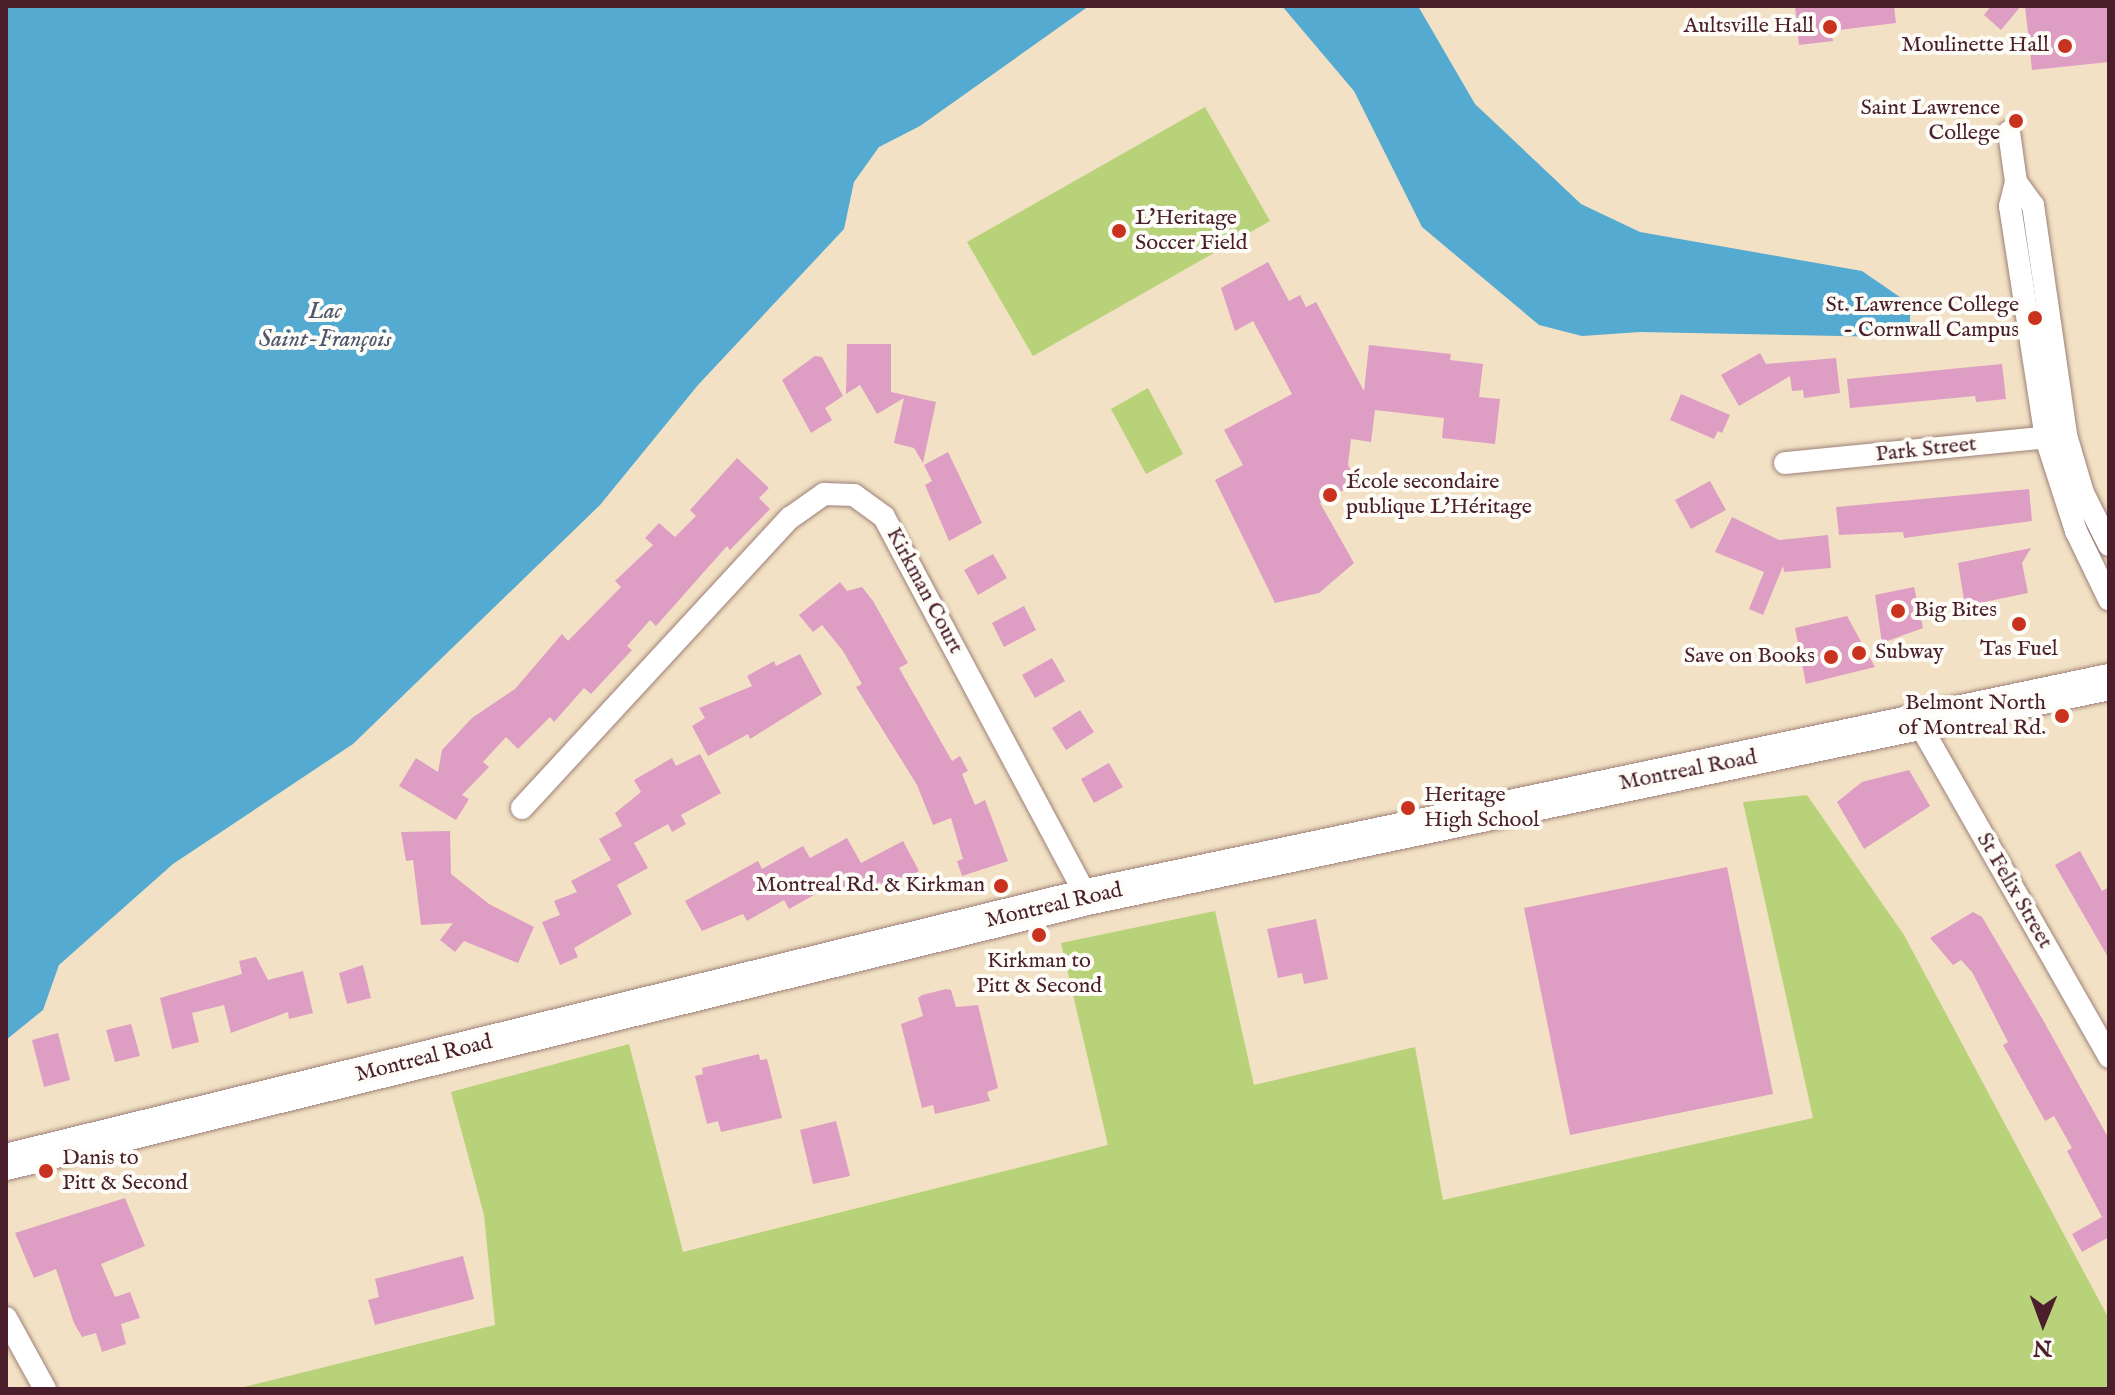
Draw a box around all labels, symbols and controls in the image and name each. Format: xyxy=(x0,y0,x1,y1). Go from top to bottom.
place label: Aultsville Hall xyxy=(1683,14,1814,40)
marker: Aultsville Hall xyxy=(1821,18,1839,36)
place label: Moulinette Hall xyxy=(1901,33,2049,59)
marker: Moulinette Hall xyxy=(2056,37,2074,55)
place label: Saint Lawrence College xyxy=(1861,95,2000,146)
marker: Saint Lawrence College xyxy=(2007,112,2025,130)
place label: L'Heritage Soccer Field xyxy=(1135,205,1248,256)
marker: L'Heritage Soccer Field xyxy=(1110,222,1128,240)
place label: St. Lawrence College - Cornwall Campus xyxy=(1826,292,2019,344)
water label: Lac Saint-François xyxy=(259,298,391,354)
marker: St. Lawrence College - Cornwall Campus xyxy=(2026,309,2044,327)
street label: Park Street xyxy=(1874,432,1978,468)
place label: École secondaire publique L'Héritage xyxy=(1346,469,1532,520)
marker: École secondaire publique L'Héritage xyxy=(1321,486,1339,504)
street label: Kirkman Court xyxy=(880,523,968,659)
place label: Big Bites xyxy=(1914,598,1997,624)
marker: Big Bites xyxy=(1889,602,1907,620)
marker: Tas Fuel xyxy=(2010,615,2028,633)
place label: Tas Fuel xyxy=(1980,637,2058,663)
place label: Subway xyxy=(1875,640,1944,666)
place label: Save on Books xyxy=(1684,644,1815,670)
marker: Subway xyxy=(1850,644,1868,662)
marker: Save on Books xyxy=(1822,648,1840,666)
place label: Belmont North of Montreal Rd. xyxy=(1898,690,2046,742)
marker: Belmont North of Montreal Rd. xyxy=(2053,707,2071,725)
street label: Montreal Road xyxy=(1617,745,1759,797)
place label: Heritage High School xyxy=(1424,782,1539,834)
marker: Heritage High School xyxy=(1399,799,1417,817)
street label: St Felix Street xyxy=(1970,828,2058,954)
place label: Montreal Rd. & Kirkman xyxy=(756,873,985,899)
street label: Montreal Road xyxy=(983,877,1125,935)
marker: Montreal Rd. & Kirkman xyxy=(992,877,1010,895)
marker: Kirkman to Pitt & Second xyxy=(1030,926,1048,944)
place label: Kirkman to Pitt & Second xyxy=(976,948,1102,1000)
street label: Montreal Road xyxy=(353,1029,495,1089)
place label: Danis to Pitt & Second xyxy=(62,1145,188,1196)
marker: Danis to Pitt & Second xyxy=(37,1162,55,1180)
north arrow xyxy=(2003,1283,2083,1363)
text: N xyxy=(2033,1333,2052,1361)

